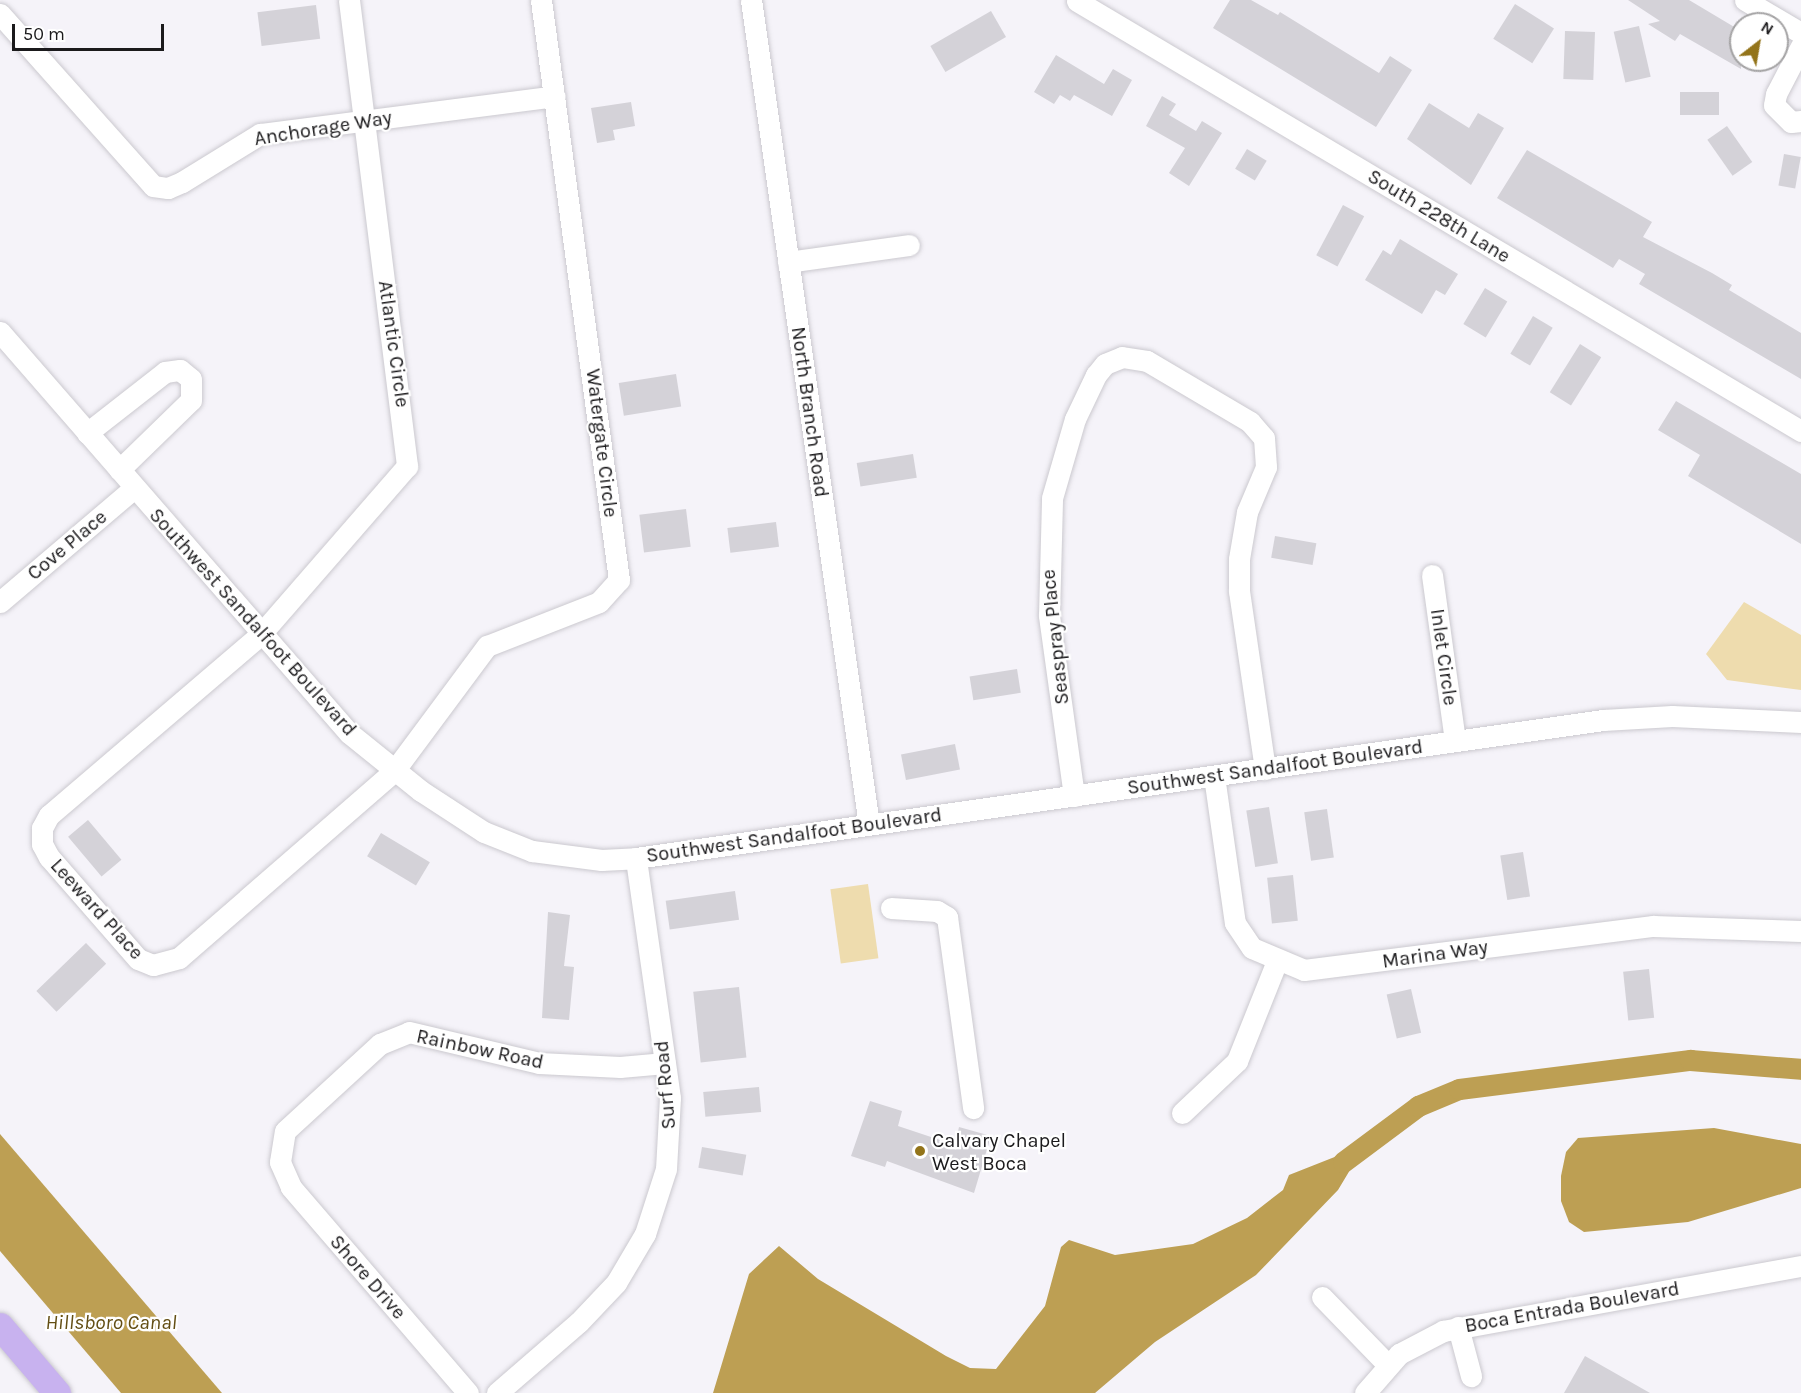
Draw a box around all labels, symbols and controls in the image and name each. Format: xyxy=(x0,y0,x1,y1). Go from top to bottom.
scale bar xyxy=(15,12,166,50)
north arrow xyxy=(1729,12,1789,72)
text: N xyxy=(1758,17,1777,39)
text: 50 m xyxy=(23,23,65,45)
street label: Anchorage Way xyxy=(252,105,394,151)
street label: South 228th Lane xyxy=(1363,164,1515,268)
street label: Atlantic Circle xyxy=(373,279,415,409)
street label: North Branch Road xyxy=(786,325,834,499)
street label: Watergate Circle xyxy=(581,367,623,519)
street label: Southwest Sandalfoot Boulevard xyxy=(144,503,362,741)
street label: Cove Place xyxy=(22,505,112,585)
street label: Seaspray Place xyxy=(1036,568,1074,706)
street label: Inlet Circle xyxy=(1425,607,1463,707)
street label: Southwest Sandalfoot Boulevard xyxy=(1126,734,1424,800)
street label: Southwest Sandalfoot Boulevard xyxy=(645,802,943,868)
street label: Leeward Place xyxy=(45,854,149,964)
street label: Marina Way xyxy=(1381,935,1489,973)
street label: Rainbow Road xyxy=(414,1024,546,1074)
street label: Surf Road xyxy=(649,1040,681,1130)
place label: Calvary Chapel West Boca xyxy=(932,1128,1066,1175)
marker: Calvary Chapel West Boca xyxy=(913,1144,927,1158)
street label: Shore Drive xyxy=(325,1230,411,1324)
street label: Boca Entrada Boulevard xyxy=(1463,1276,1681,1338)
water label: Hillsboro Canal xyxy=(45,1309,177,1335)

